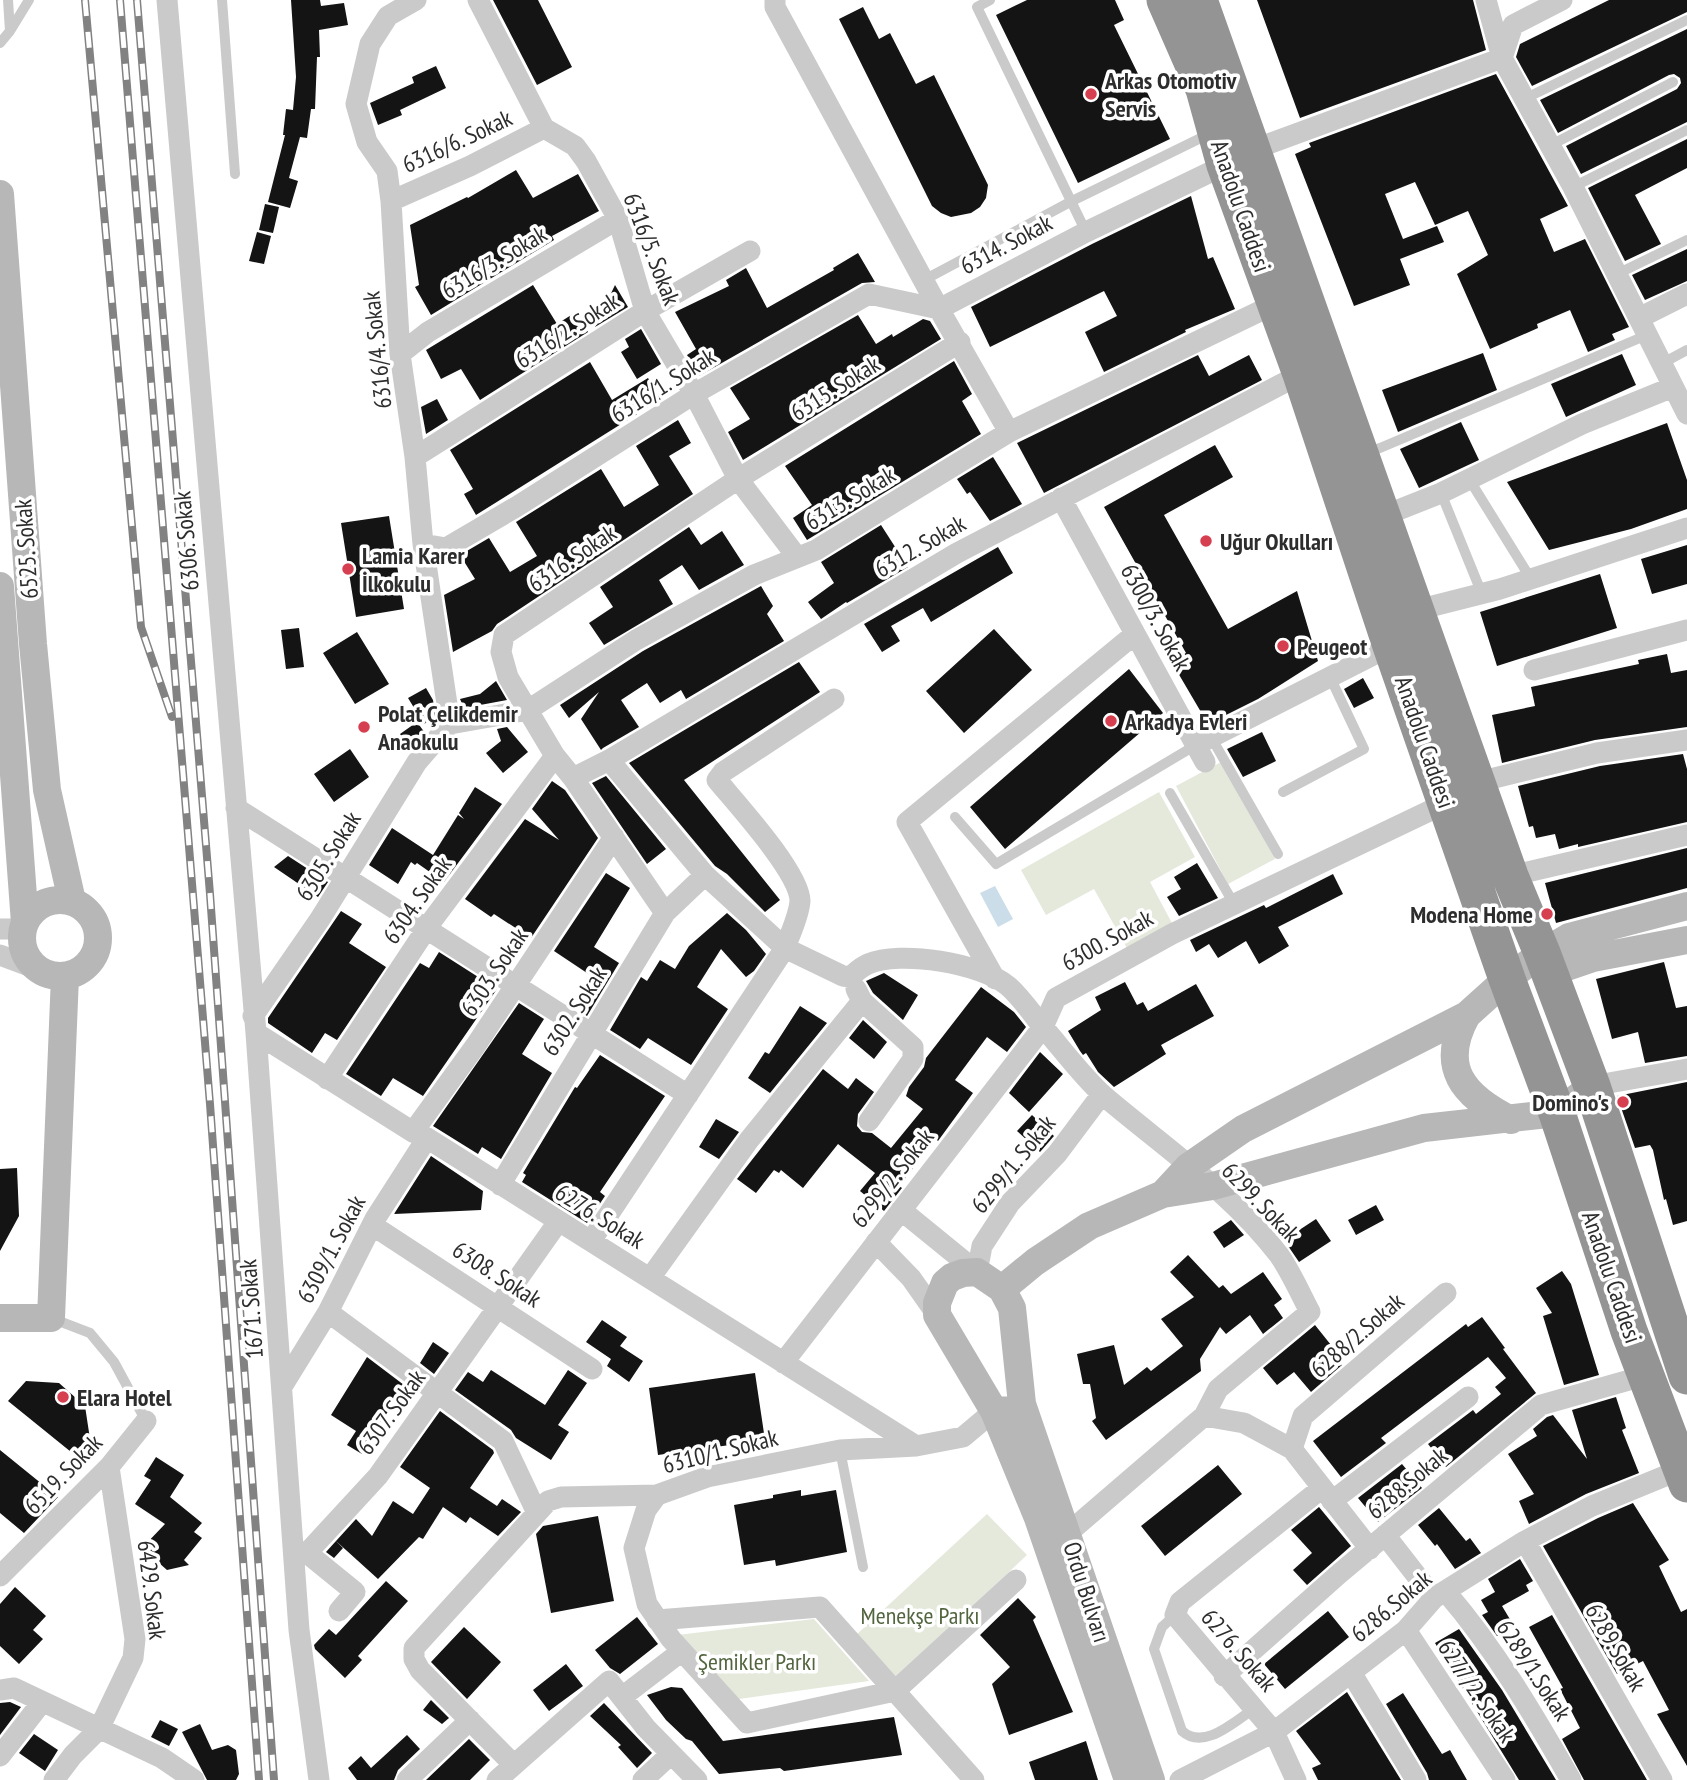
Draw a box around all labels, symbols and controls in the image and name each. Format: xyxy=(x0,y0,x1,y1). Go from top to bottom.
place label: Arkas Otomotiv Servis xyxy=(1104,65,1237,124)
marker: Arkas Otomotiv Servis xyxy=(1083,86,1099,102)
street label: 6316/6. Sokak xyxy=(397,102,518,180)
street label: Anadolu Caddesi xyxy=(1204,136,1278,276)
street label: 6316/5. Sokak xyxy=(616,188,688,310)
street label: 6314. Sokak xyxy=(955,207,1058,281)
street label: 6316/3. Sokak xyxy=(436,218,553,306)
street label: 6316/2. Sokak xyxy=(509,285,625,375)
street label: 6316/4. Sokak xyxy=(355,289,399,410)
street label: 6316/1. Sokak xyxy=(605,340,722,429)
street label: 6315. Sokak xyxy=(784,348,886,428)
street label: 6313. Sokak xyxy=(799,459,901,537)
street label: 6306. Sokak xyxy=(166,489,206,592)
street label: 6525. Sokak xyxy=(7,497,45,600)
street label: 6312. Sokak xyxy=(869,507,972,584)
street label: 6316. Sokak xyxy=(522,517,623,599)
place label: Uğur Okulları xyxy=(1220,526,1333,557)
marker: Uğur Okulları xyxy=(1198,533,1214,549)
place label: Lamia Karer İlkokulu xyxy=(362,540,466,599)
street label: 6300/3. Sokak xyxy=(1114,558,1198,677)
marker: Lamia Karer İlkokulu xyxy=(340,561,356,577)
place label: Peugeot xyxy=(1297,631,1367,662)
marker: Peugeot xyxy=(1275,638,1291,654)
street label: Anadolu Caddesi xyxy=(1388,672,1462,812)
place label: Polat Çelikdemir Anaokulu xyxy=(377,698,519,757)
place label: Arkadya Evleri xyxy=(1124,706,1247,737)
marker: Arkadya Evleri xyxy=(1103,713,1119,729)
marker: Polat Çelikdemir Anaokulu xyxy=(356,719,372,735)
street label: 6305. Sokak xyxy=(288,805,368,907)
street label: 6304. Sokak xyxy=(376,850,459,950)
place label: Modena Home xyxy=(1410,899,1533,930)
street label: 6300. Sokak xyxy=(1056,902,1159,978)
marker: Modena Home xyxy=(1539,906,1555,922)
street label: 6303. Sokak xyxy=(453,921,535,1022)
street label: 6302. Sokak xyxy=(534,960,614,1062)
place label: Domino's xyxy=(1532,1087,1609,1118)
marker: Domino's xyxy=(1615,1094,1631,1110)
street label: 6299/1. Sokak xyxy=(964,1108,1063,1220)
street label: 6299/2. Sokak xyxy=(844,1122,941,1234)
street label: 6299. Sokak xyxy=(1215,1155,1307,1249)
street label: 6276. Sokak xyxy=(549,1176,651,1256)
street label: 6309/1. Sokak xyxy=(290,1189,373,1308)
street label: Anadolu Caddesi xyxy=(1575,1207,1649,1347)
street label: 6308. Sokak xyxy=(447,1234,548,1315)
street label: 1671. Sokak xyxy=(232,1257,270,1360)
street label: 6288/2.Sokak xyxy=(1304,1285,1411,1384)
street label: 6307. Sokak xyxy=(350,1363,433,1461)
place label: Elara Hotel xyxy=(77,1382,172,1413)
marker: Elara Hotel xyxy=(55,1389,71,1405)
street label: 6310/1. Sokak xyxy=(659,1422,782,1480)
street label: 6519. Sokak xyxy=(17,1427,109,1521)
street label: 6288.Sokak xyxy=(1360,1440,1454,1526)
street label: Ordu Bulvarı xyxy=(1056,1538,1118,1646)
street label: 6429. Sokak xyxy=(131,1539,174,1642)
street label: 6286.Sokak xyxy=(1344,1563,1438,1649)
street label: 6289.Sokak xyxy=(1578,1598,1654,1697)
park label: Menekşe Parkı xyxy=(861,1600,979,1631)
street label: 6276. Sokak xyxy=(1195,1602,1284,1698)
street label: 6289/1.Sokak xyxy=(1490,1614,1578,1727)
street label: 6277/2. Sokak xyxy=(1431,1634,1523,1749)
park label: Şemikler Parkı xyxy=(698,1646,816,1677)

